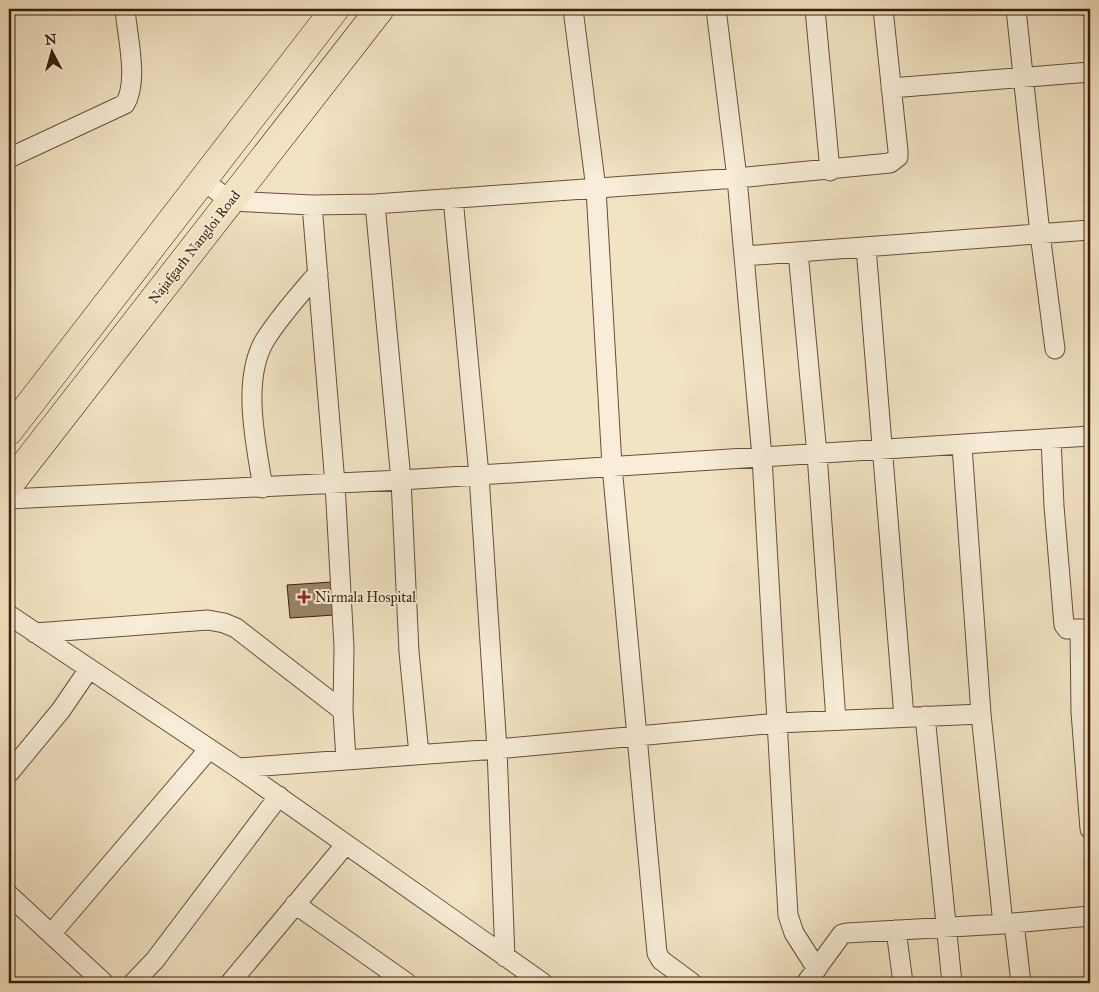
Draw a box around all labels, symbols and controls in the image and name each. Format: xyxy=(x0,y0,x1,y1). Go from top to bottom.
north arrow xyxy=(28,28,78,78)
text: N xyxy=(44,30,58,49)
street label: Najafgarh Nangloi Road xyxy=(145,187,244,307)
place label: Nirmala Hospital xyxy=(315,589,416,606)
marker: Nirmala Hospital xyxy=(297,590,311,604)

